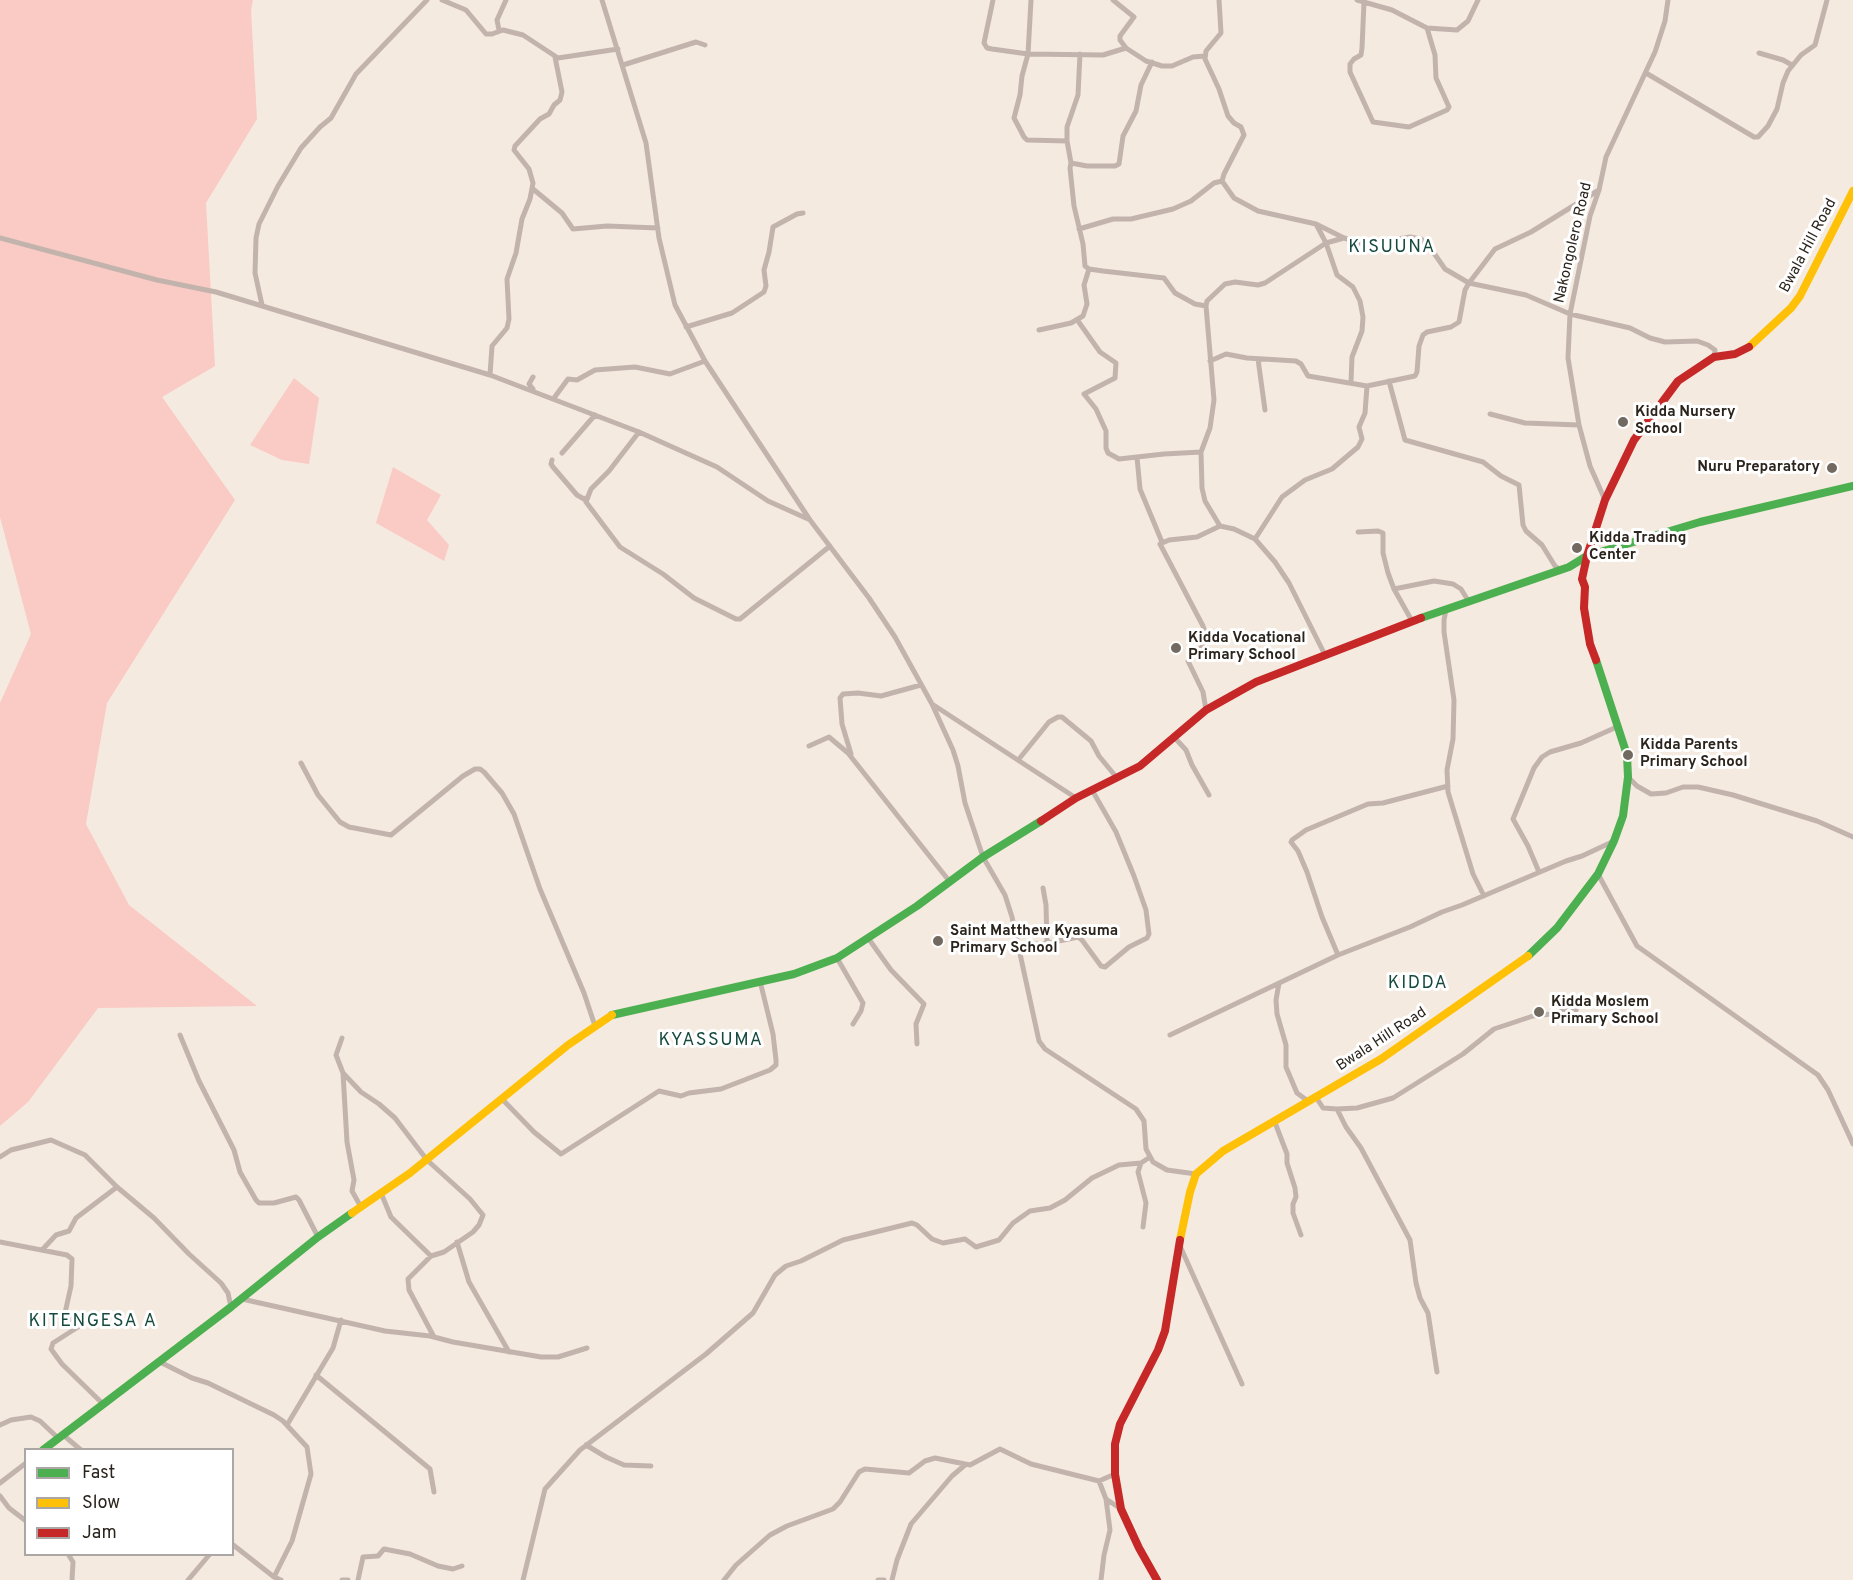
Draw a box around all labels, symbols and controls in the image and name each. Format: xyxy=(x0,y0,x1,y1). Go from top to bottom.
street label: Nakongolero Road xyxy=(1551,181,1597,305)
street label: Bwala Hill Road xyxy=(1777,196,1841,296)
district label: KISUUNA xyxy=(1348,237,1436,259)
place label: Kidda Nursery School xyxy=(1635,404,1736,439)
marker: Kidda Nursery School xyxy=(1616,415,1630,429)
place label: Nuru Preparatory xyxy=(1697,459,1820,477)
marker: Nuru Preparatory xyxy=(1825,461,1839,475)
place label: Kidda Trading Center xyxy=(1589,530,1686,565)
marker: Kidda Trading Center xyxy=(1570,541,1584,555)
place label: Kidda Vocational Primary School xyxy=(1188,630,1306,665)
marker: Kidda Vocational Primary School xyxy=(1169,641,1183,655)
place label: Kidda Parents Primary School xyxy=(1640,737,1748,772)
marker: Kidda Parents Primary School xyxy=(1621,748,1635,762)
place label: Saint Matthew Kyasuma Primary School xyxy=(950,923,1118,958)
marker: Saint Matthew Kyasuma Primary School xyxy=(931,934,945,948)
district label: KIDDA xyxy=(1388,973,1448,995)
place label: Kidda Moslem Primary School xyxy=(1551,994,1659,1029)
street label: Bwala Hill Road xyxy=(1334,1004,1430,1076)
marker: Kidda Moslem Primary School xyxy=(1532,1005,1546,1019)
district label: KYASSUMA xyxy=(658,1030,764,1052)
district label: KITENGESA A xyxy=(28,1311,158,1333)
legend xyxy=(24,1448,234,1556)
text: Fast xyxy=(82,1462,115,1485)
text: Slow xyxy=(82,1492,120,1515)
text: Jam xyxy=(82,1522,117,1545)

